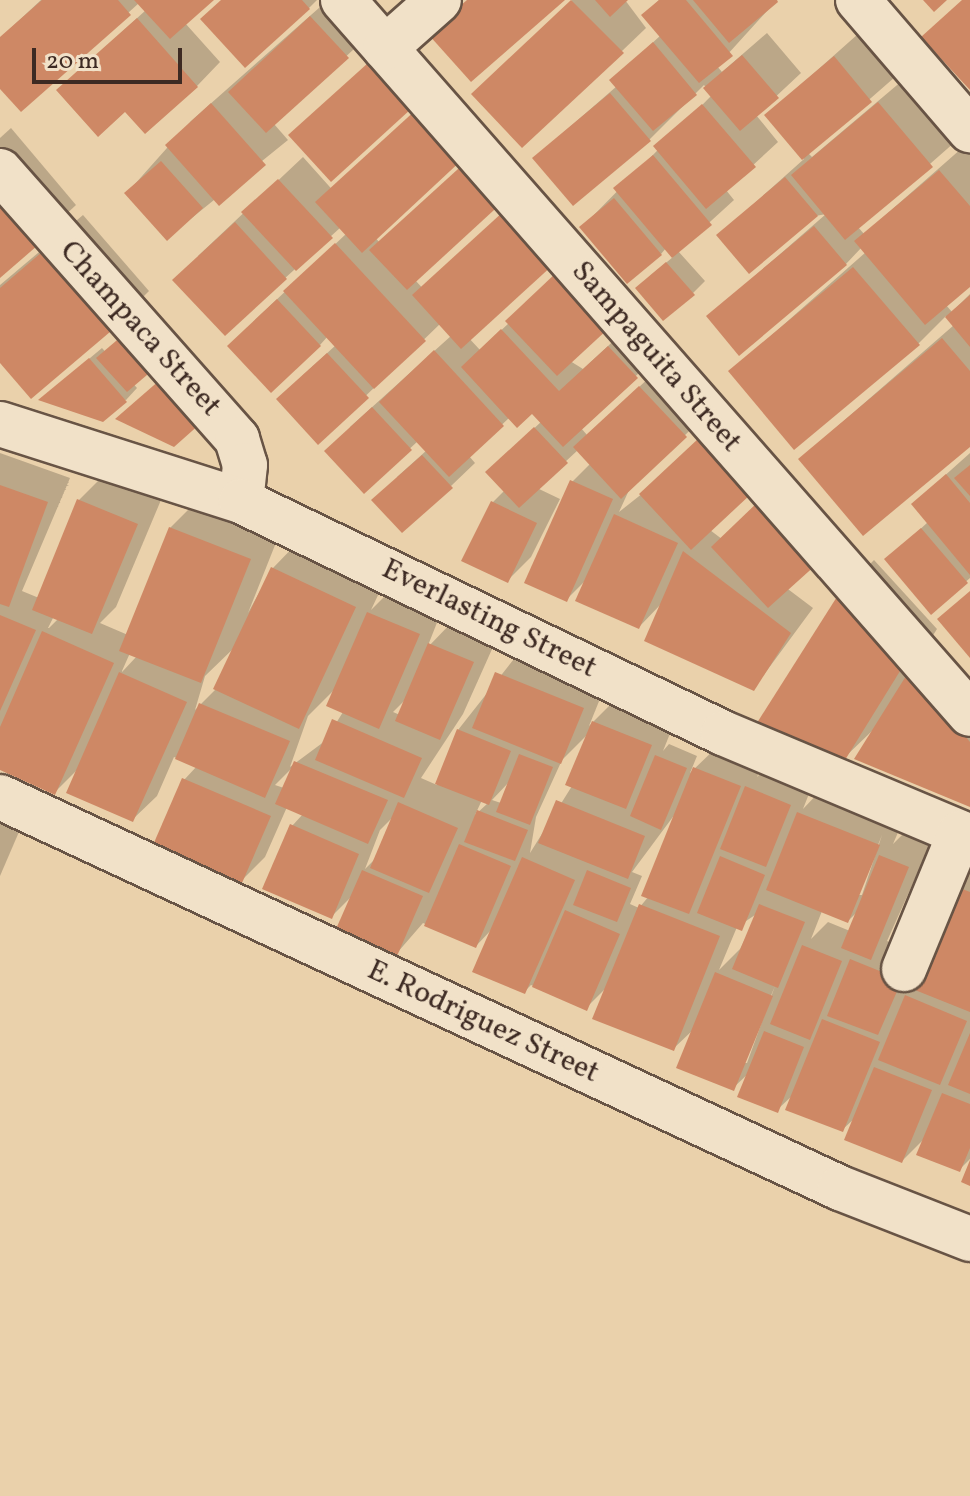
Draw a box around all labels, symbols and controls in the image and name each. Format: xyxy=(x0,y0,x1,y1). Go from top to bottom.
scale bar xyxy=(36,32,186,82)
text: 20 m xyxy=(46,45,99,79)
street label: Champaca Street xyxy=(52,234,228,424)
street label: Sampaguita Street xyxy=(563,254,749,460)
street label: Everlasting Street xyxy=(376,551,602,687)
street label: E. Rodriguez Street xyxy=(361,953,605,1091)

